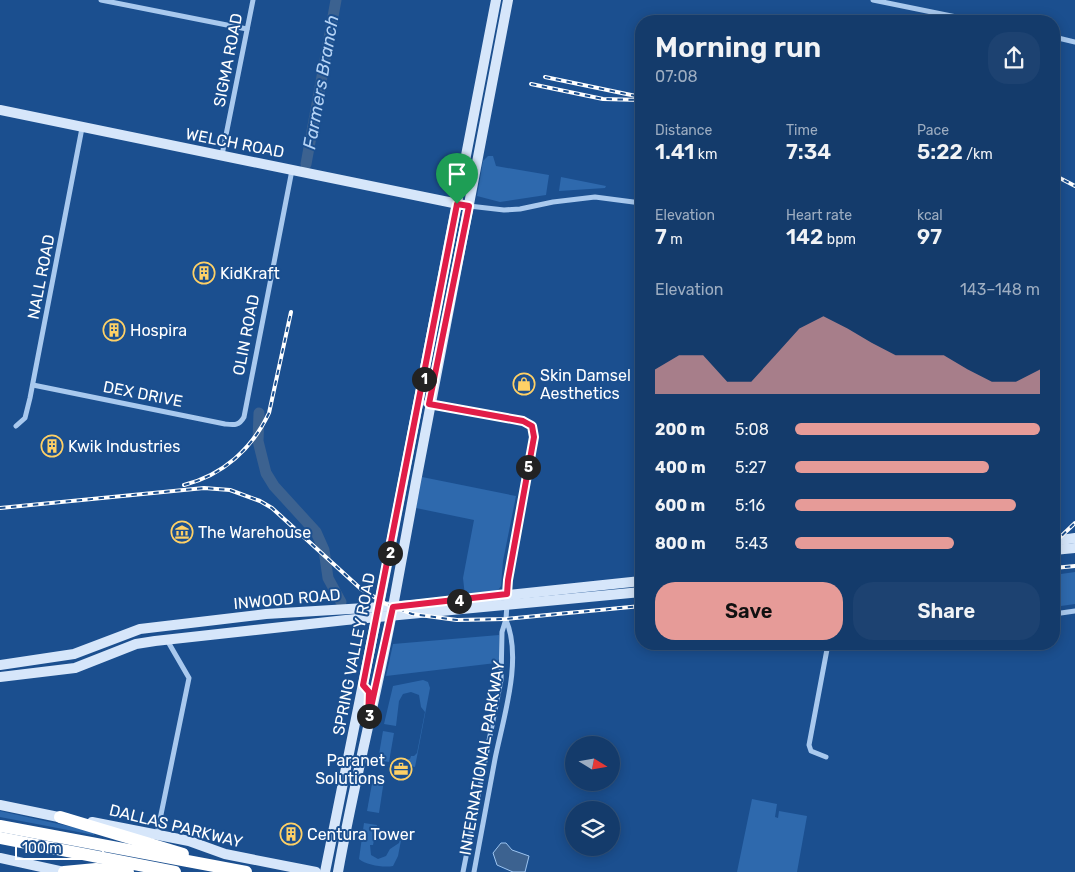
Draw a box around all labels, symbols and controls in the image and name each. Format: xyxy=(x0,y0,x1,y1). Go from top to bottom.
street label: SIGMA ROAD xyxy=(210,12,246,108)
water label: Farmers Branch xyxy=(298,13,344,151)
text: Morning run xyxy=(655,31,821,64)
button: share xyxy=(988,32,1040,84)
text: 07:08 xyxy=(655,67,698,86)
text: Distance xyxy=(655,122,712,139)
text: Time xyxy=(786,122,818,139)
text: Pace xyxy=(917,122,949,139)
street label: WELCH ROAD xyxy=(184,124,286,162)
text: 1.41 xyxy=(655,139,694,164)
text: 7:34 xyxy=(786,139,831,164)
text: 5:22 xyxy=(917,139,963,164)
text: km xyxy=(694,146,717,163)
text: /km xyxy=(963,146,993,163)
pin xyxy=(436,153,478,204)
icon: arrive xyxy=(443,160,471,188)
text: Elevation xyxy=(655,207,715,224)
text: Heart rate xyxy=(786,207,852,224)
text: kcal xyxy=(917,207,943,224)
text: 7 xyxy=(655,224,667,249)
text: 142 xyxy=(786,224,823,249)
text: 97 xyxy=(917,224,942,249)
text: m xyxy=(667,231,683,248)
text: bpm xyxy=(823,231,856,248)
street label: NALL ROAD xyxy=(23,233,59,321)
building icon: KidKraft xyxy=(192,261,216,285)
place label: KidKraft xyxy=(220,264,280,283)
text: Elevation xyxy=(655,280,724,299)
text: 143–148 m xyxy=(960,280,1040,299)
street label: OLIN ROAD xyxy=(229,293,263,377)
building icon: Hospira xyxy=(102,318,126,342)
place label: Hospira xyxy=(130,321,187,340)
pin: 1 xyxy=(412,366,436,392)
place label: Skin Damsel Aesthetics xyxy=(540,366,631,403)
text: 1 xyxy=(421,371,428,388)
shop icon: Skin Damsel Aesthetics xyxy=(512,372,536,396)
street label: DEX DRIVE xyxy=(102,377,184,411)
text: 200 m xyxy=(655,420,705,439)
text: 5:08 xyxy=(735,420,769,439)
building icon: Kwik Industries xyxy=(40,434,64,458)
place label: Kwik Industries xyxy=(68,437,180,456)
pin: 5 xyxy=(516,454,540,480)
text: 400 m xyxy=(655,458,706,477)
text: 5:27 xyxy=(735,458,766,477)
text: 5 xyxy=(524,459,533,476)
text: 600 m xyxy=(655,496,705,515)
text: 5:16 xyxy=(735,496,765,515)
museum icon: The Warehouse xyxy=(170,520,194,544)
place label: The Warehouse xyxy=(198,523,311,542)
text: 800 m xyxy=(655,534,706,553)
text: 5:43 xyxy=(735,534,768,553)
pin: 2 xyxy=(378,540,402,566)
text: 2 xyxy=(386,545,395,562)
street label: SPRING VALLEY ROAD xyxy=(329,571,379,737)
button: Save xyxy=(655,582,843,640)
button: Share xyxy=(853,582,1040,640)
street label: INWOOD ROAD xyxy=(233,585,341,613)
pin: 4 xyxy=(446,588,472,614)
text: 4 xyxy=(455,593,464,610)
street label: INTERNATIONAL PARKWAY xyxy=(456,659,508,857)
pin: 3 xyxy=(356,704,382,728)
text: 3 xyxy=(365,708,374,725)
north arrow xyxy=(565,736,620,791)
map controls xyxy=(565,736,620,856)
place label: Paranet Solutions xyxy=(315,751,385,788)
office icon: Paranet Solutions xyxy=(389,757,413,781)
street label: DALLAS PARKWAY xyxy=(107,800,245,852)
button: layers xyxy=(565,801,620,856)
building icon: Centura Tower xyxy=(279,822,303,846)
place label: Centura Tower xyxy=(307,825,415,844)
scale bar xyxy=(15,837,104,860)
text: 100 m xyxy=(22,840,62,857)

